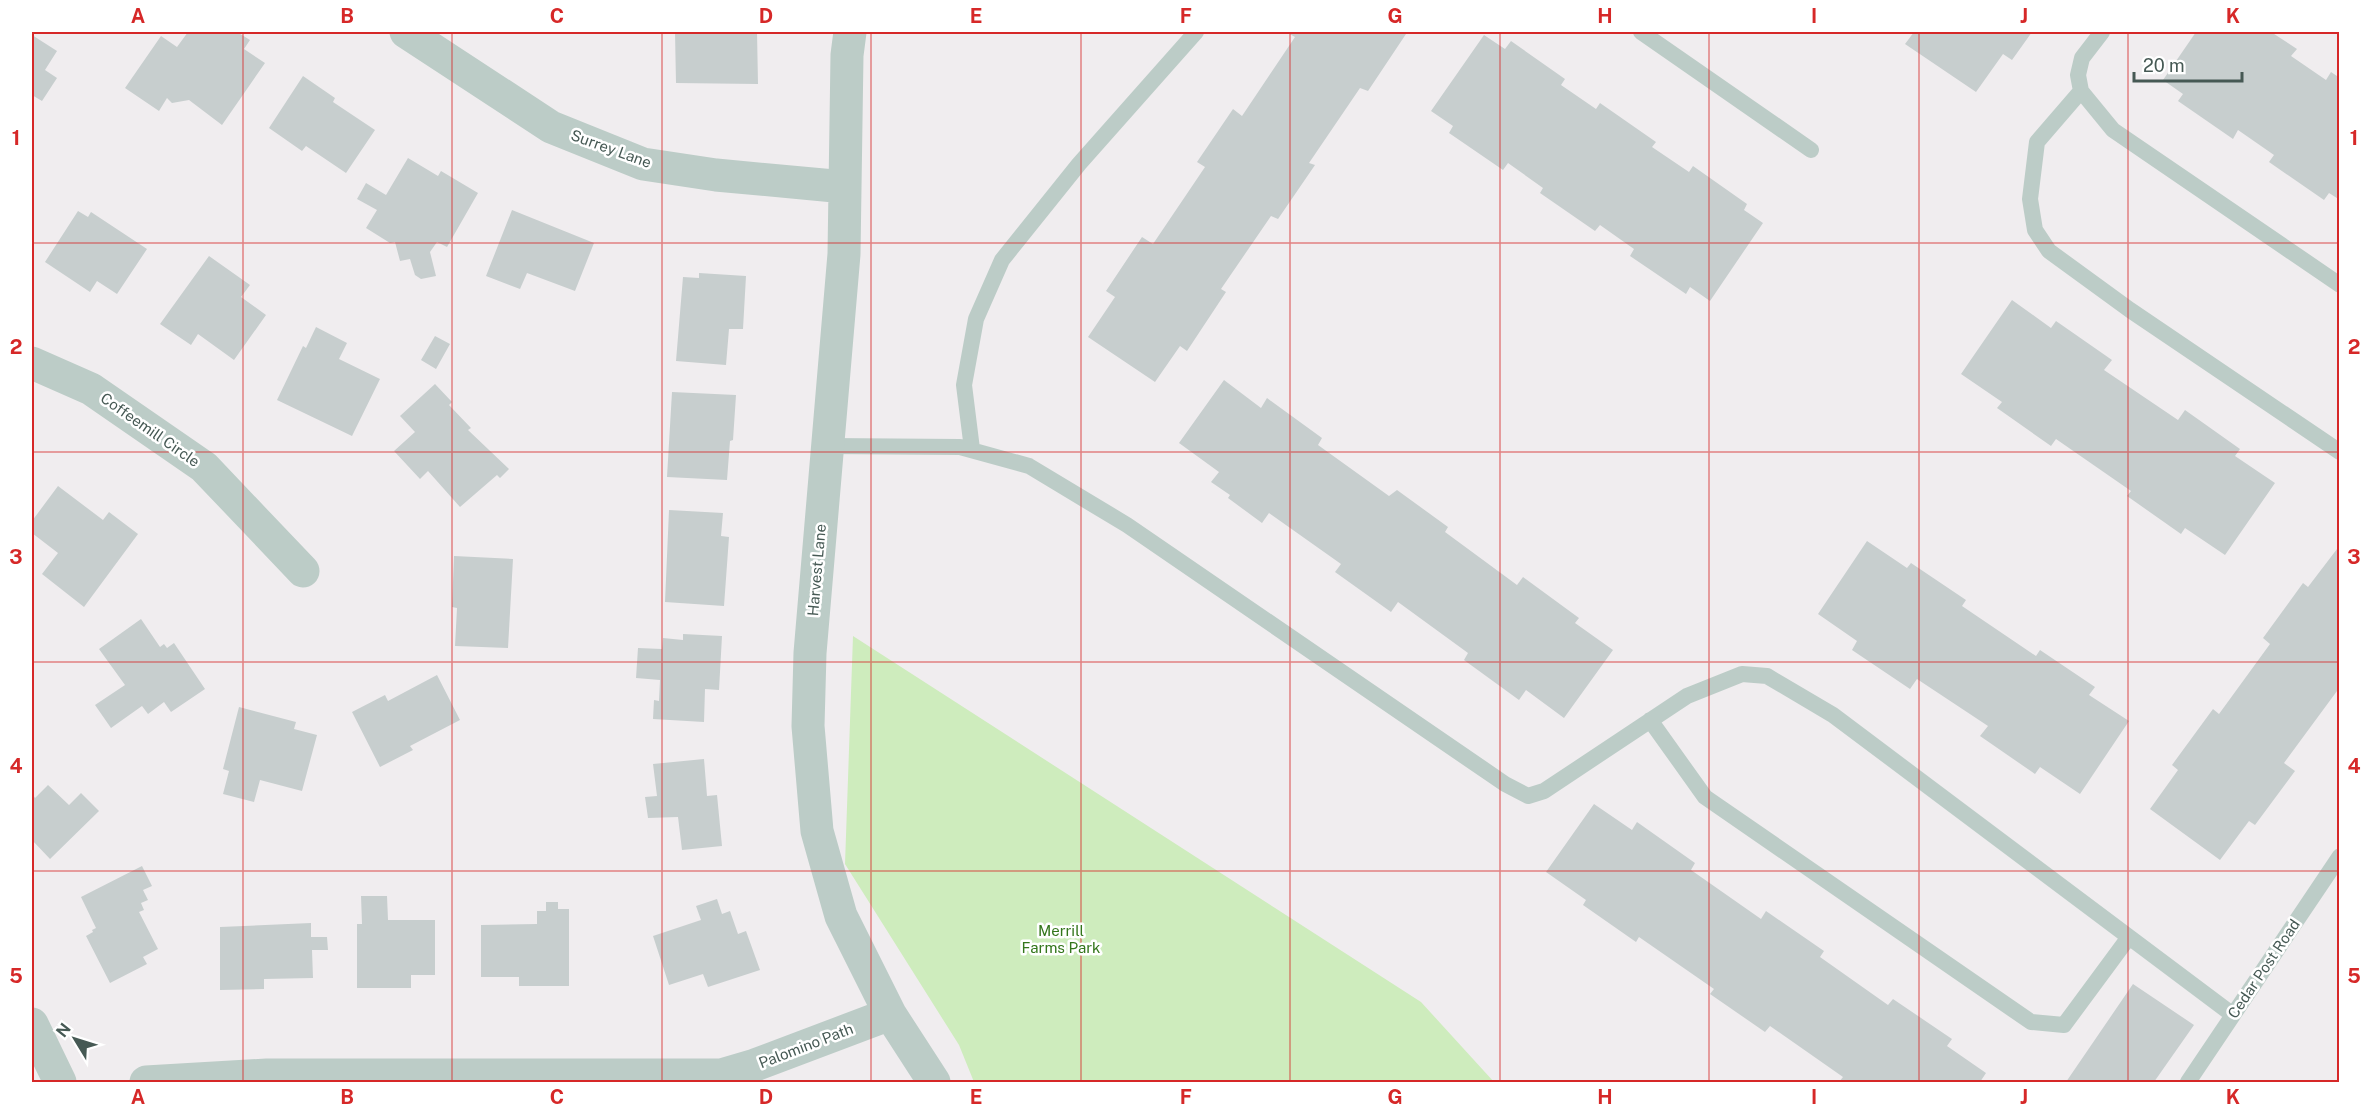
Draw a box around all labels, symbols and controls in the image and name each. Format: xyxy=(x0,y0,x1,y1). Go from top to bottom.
text: A xyxy=(131,4,145,28)
text: B xyxy=(340,4,354,28)
text: C xyxy=(550,4,564,28)
text: D xyxy=(759,4,773,28)
text: E xyxy=(970,4,982,28)
text: F xyxy=(1180,4,1192,28)
text: G xyxy=(1387,4,1403,28)
text: H xyxy=(1597,4,1613,28)
text: I xyxy=(1811,4,1817,28)
text: J xyxy=(2020,4,2028,28)
text: K xyxy=(2226,4,2240,28)
scale bar xyxy=(2134,45,2242,83)
text: 20 m xyxy=(2143,55,2185,76)
text: 1 xyxy=(12,126,20,150)
street label: Surrey Lane xyxy=(569,126,654,171)
text: 1 xyxy=(2350,126,2358,150)
text: 2 xyxy=(10,335,22,359)
text: 2 xyxy=(2348,335,2360,359)
street label: Coffeemill Circle xyxy=(98,389,203,470)
street label: Harvest Lane xyxy=(804,523,829,617)
text: 3 xyxy=(9,545,23,569)
text: 3 xyxy=(2347,545,2361,569)
text: 4 xyxy=(9,754,23,778)
text: 4 xyxy=(2347,754,2361,778)
street label: Cedar Post Road xyxy=(2224,916,2303,1021)
park label: Merrill Farms Park xyxy=(1022,922,1101,956)
text: 5 xyxy=(9,964,23,988)
text: 5 xyxy=(2347,964,2361,988)
north arrow xyxy=(45,1009,105,1069)
text: N xyxy=(52,1019,75,1041)
street label: Palomino Path xyxy=(756,1020,855,1071)
text: A xyxy=(131,1085,145,1109)
text: B xyxy=(340,1085,354,1109)
text: C xyxy=(550,1085,564,1109)
text: D xyxy=(759,1085,773,1109)
text: E xyxy=(970,1085,982,1109)
text: F xyxy=(1180,1085,1192,1109)
text: G xyxy=(1387,1085,1403,1109)
text: H xyxy=(1597,1085,1613,1109)
text: I xyxy=(1811,1085,1817,1109)
text: J xyxy=(2020,1085,2028,1109)
text: K xyxy=(2226,1085,2240,1109)

